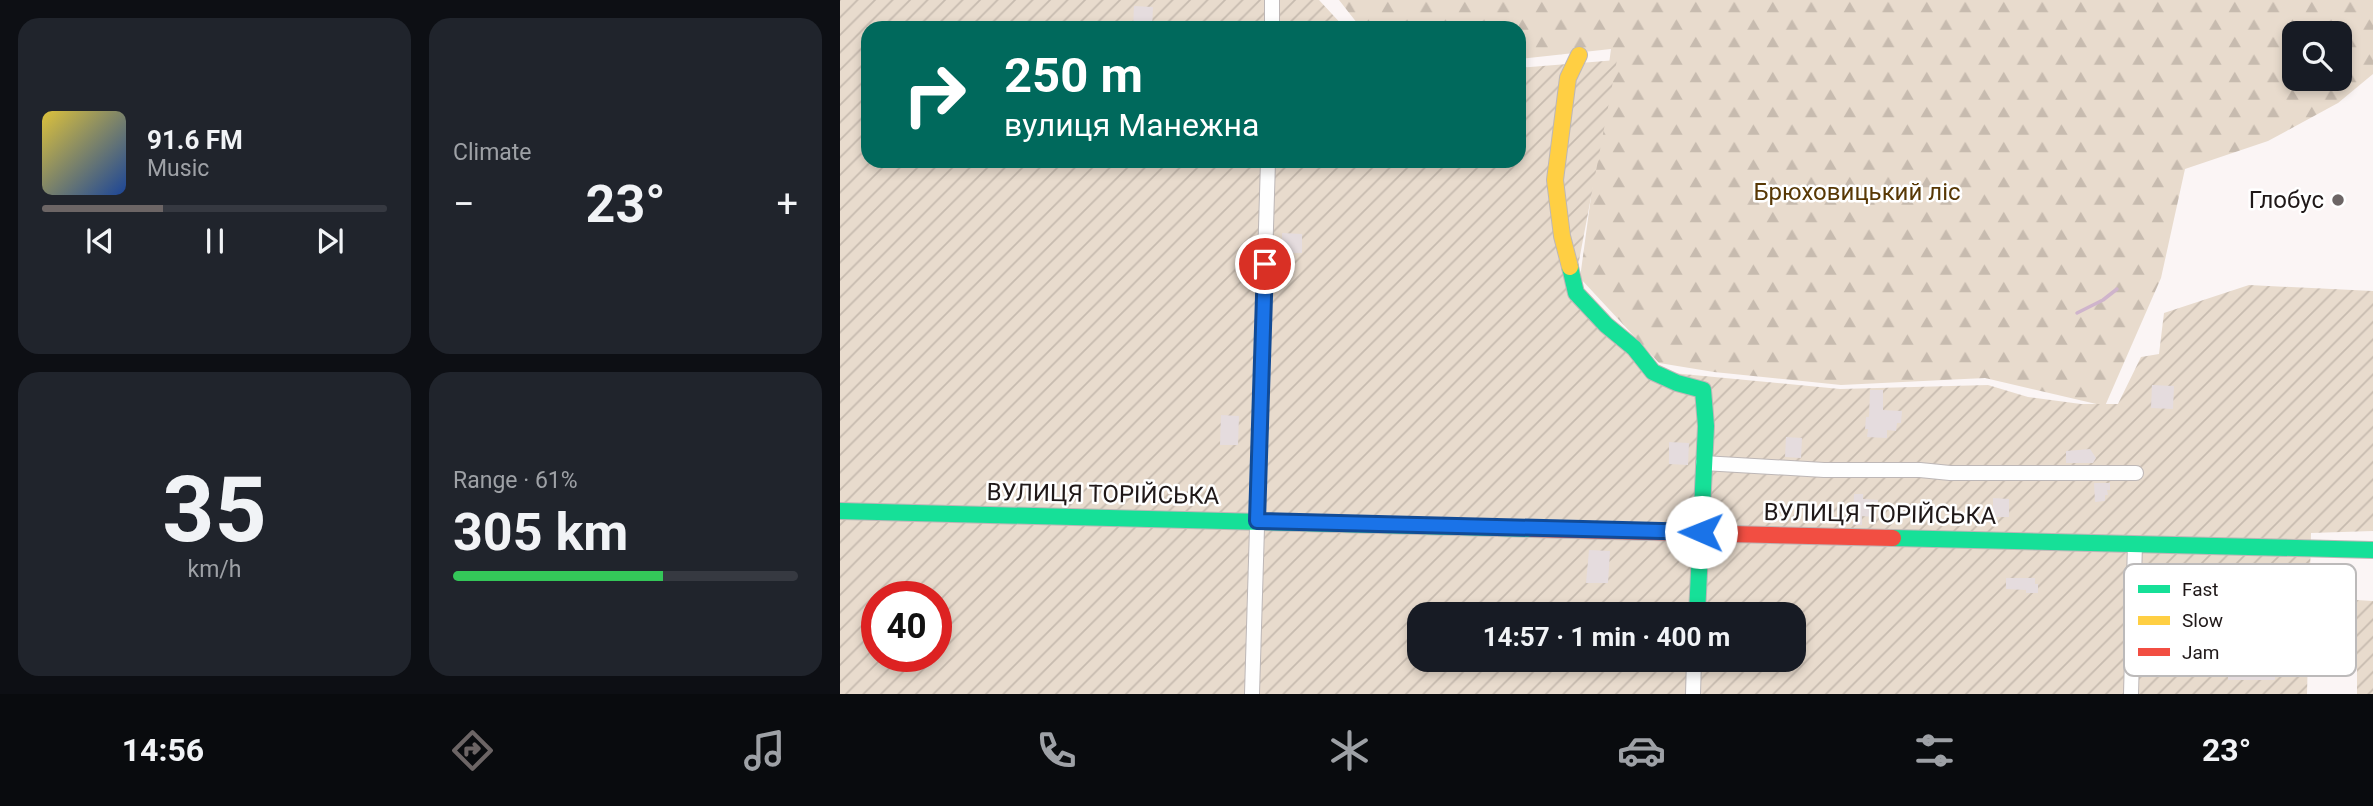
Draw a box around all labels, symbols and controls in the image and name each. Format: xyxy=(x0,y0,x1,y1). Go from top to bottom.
map controls xyxy=(2282,21,2352,91)
button: search xyxy=(2282,21,2352,91)
text: 250 m xyxy=(1004,47,1143,104)
icon: right xyxy=(889,49,980,140)
text: вулиця Манежна xyxy=(1004,106,1259,144)
text: 91.6 FM xyxy=(147,125,243,155)
text: Climate xyxy=(453,139,532,166)
text: Music xyxy=(147,155,209,182)
text: 23° xyxy=(586,174,666,235)
park label: Брюховицький ліс xyxy=(1753,178,1961,206)
text: − xyxy=(453,182,475,226)
text: + xyxy=(776,182,798,226)
place label: Глобус xyxy=(2249,186,2324,214)
marker: Глобус xyxy=(2330,192,2346,208)
icon: previous xyxy=(81,222,119,260)
icon: pause xyxy=(196,222,234,260)
icon: next xyxy=(311,222,349,260)
pin xyxy=(1235,234,1295,294)
icon: arrive xyxy=(1246,245,1284,283)
text: 35 xyxy=(162,457,267,563)
text: Range · 61% xyxy=(453,467,578,494)
street label: ВУЛИЦЯ ТОРІЙСЬКА xyxy=(986,478,1220,510)
position arrow xyxy=(1664,495,1738,569)
street label: ВУЛИЦЯ ТОРІЙСЬКА xyxy=(1763,498,1997,530)
text: 305 km xyxy=(453,502,628,563)
text: km/h xyxy=(188,556,242,583)
legend xyxy=(2124,564,2356,676)
text: Fast xyxy=(2182,578,2219,601)
speed limit sign: 40 xyxy=(861,581,952,672)
text: Slow xyxy=(2182,609,2223,632)
text: 14:57 · 1 min · 400 m xyxy=(1483,622,1730,652)
text: Jam xyxy=(2182,641,2219,664)
icon: directions xyxy=(448,726,497,775)
icon: music xyxy=(740,726,789,775)
icon: phone xyxy=(1032,726,1081,775)
icon: climate xyxy=(1325,726,1374,775)
icon: car xyxy=(1617,726,1666,775)
icon: filters xyxy=(1910,726,1959,775)
text: 14:56 xyxy=(122,731,204,769)
text: 23° xyxy=(2202,731,2251,769)

